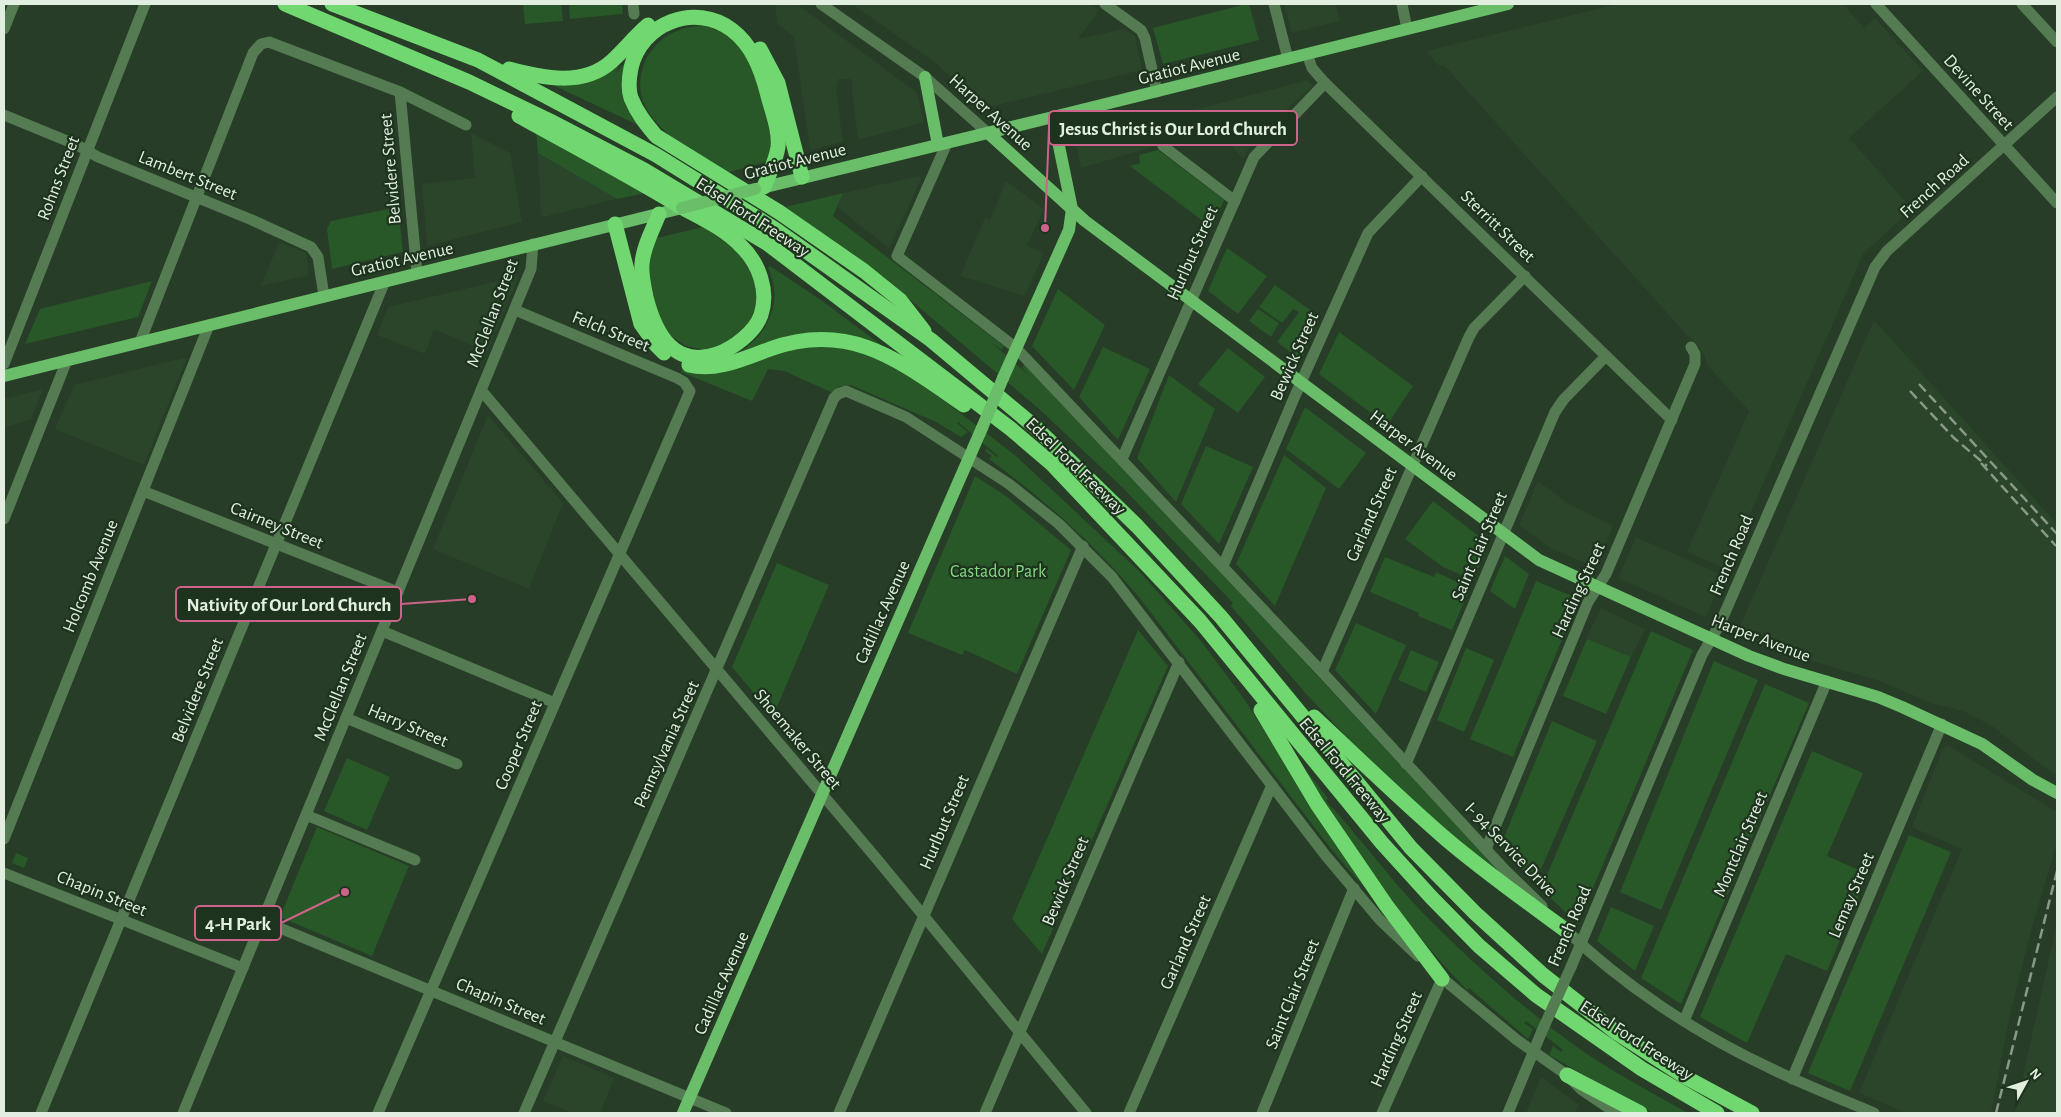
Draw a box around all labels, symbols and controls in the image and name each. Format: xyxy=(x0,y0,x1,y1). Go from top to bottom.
street label: Gratiot Avenue xyxy=(1136,46,1242,88)
street label: Devine Street xyxy=(1940,51,2017,134)
street label: Harper Avenue xyxy=(945,71,1035,154)
callout: Jesus Christ is Our Lord Church xyxy=(1049,111,1297,145)
street label: Belvidere Street xyxy=(377,112,405,225)
text: Jesus Christ is Our Lord Church xyxy=(1059,120,1287,139)
street label: Rohns Street xyxy=(35,134,83,223)
street label: Gratiot Avenue xyxy=(742,141,848,183)
street label: Lambert Street xyxy=(136,148,240,204)
street label: French Road xyxy=(1897,151,1972,222)
street label: Edsel Ford Freeway xyxy=(693,175,813,261)
street label: Sterritt Street xyxy=(1457,187,1538,266)
street label: Hurlbut Street xyxy=(1164,203,1222,303)
street label: Gratiot Avenue xyxy=(349,239,455,280)
street label: McClellan Street xyxy=(464,256,522,370)
street label: Felch Street xyxy=(569,308,652,356)
street label: Bewick Street xyxy=(1267,309,1323,403)
street label: Harper Avenue xyxy=(1366,407,1461,484)
street label: Edsel Ford Freeway xyxy=(1022,415,1129,519)
street label: Garland Street xyxy=(1343,464,1401,564)
street label: Saint Clair Street xyxy=(1449,489,1511,604)
street label: Cairney Street xyxy=(228,499,326,553)
street label: French Road xyxy=(1707,512,1757,598)
street label: Holcomb Avenue xyxy=(60,517,122,635)
street label: Harding Street xyxy=(1549,540,1609,641)
street label: Cadillac Avenue xyxy=(852,558,914,667)
park label: Castador Park xyxy=(950,563,1047,581)
callout: Nativity of Our Lord Church xyxy=(176,587,401,621)
text: Nativity of Our Lord Church xyxy=(187,596,391,615)
street label: Harper Avenue xyxy=(1709,612,1813,666)
street label: McClellan Street xyxy=(311,631,371,744)
street label: Belvidere Street xyxy=(169,635,227,745)
street label: Pennsylvania Street xyxy=(631,678,703,811)
street label: Shoemaker Street xyxy=(750,686,844,793)
street label: Cooper Street xyxy=(492,698,546,793)
street label: Harry Street xyxy=(365,701,450,751)
street label: Edsel Ford Freeway xyxy=(1295,715,1393,827)
street label: Hurlbut Street xyxy=(917,772,973,872)
street label: Montclair Street xyxy=(1711,789,1771,900)
street label: I- 94 Service Drive xyxy=(1461,799,1559,900)
street label: Bewick Street xyxy=(1039,834,1093,929)
street label: Lemay Street xyxy=(1826,850,1878,941)
street label: Chapin Street xyxy=(54,868,149,920)
street label: French Road xyxy=(1545,883,1595,969)
street label: Garland Street xyxy=(1157,892,1215,992)
callout: 4-H Park xyxy=(195,906,281,940)
text: 4-H Park xyxy=(205,915,271,934)
street label: Cadillac Avenue xyxy=(691,929,753,1038)
street label: Saint Clair Street xyxy=(1263,937,1323,1052)
street label: Chapin Street xyxy=(453,975,548,1029)
street label: Harding Street xyxy=(1368,988,1426,1090)
street label: Edsel Ford Freeway xyxy=(1577,998,1697,1084)
north arrow xyxy=(2001,1057,2051,1107)
text: N xyxy=(2027,1066,2044,1083)

